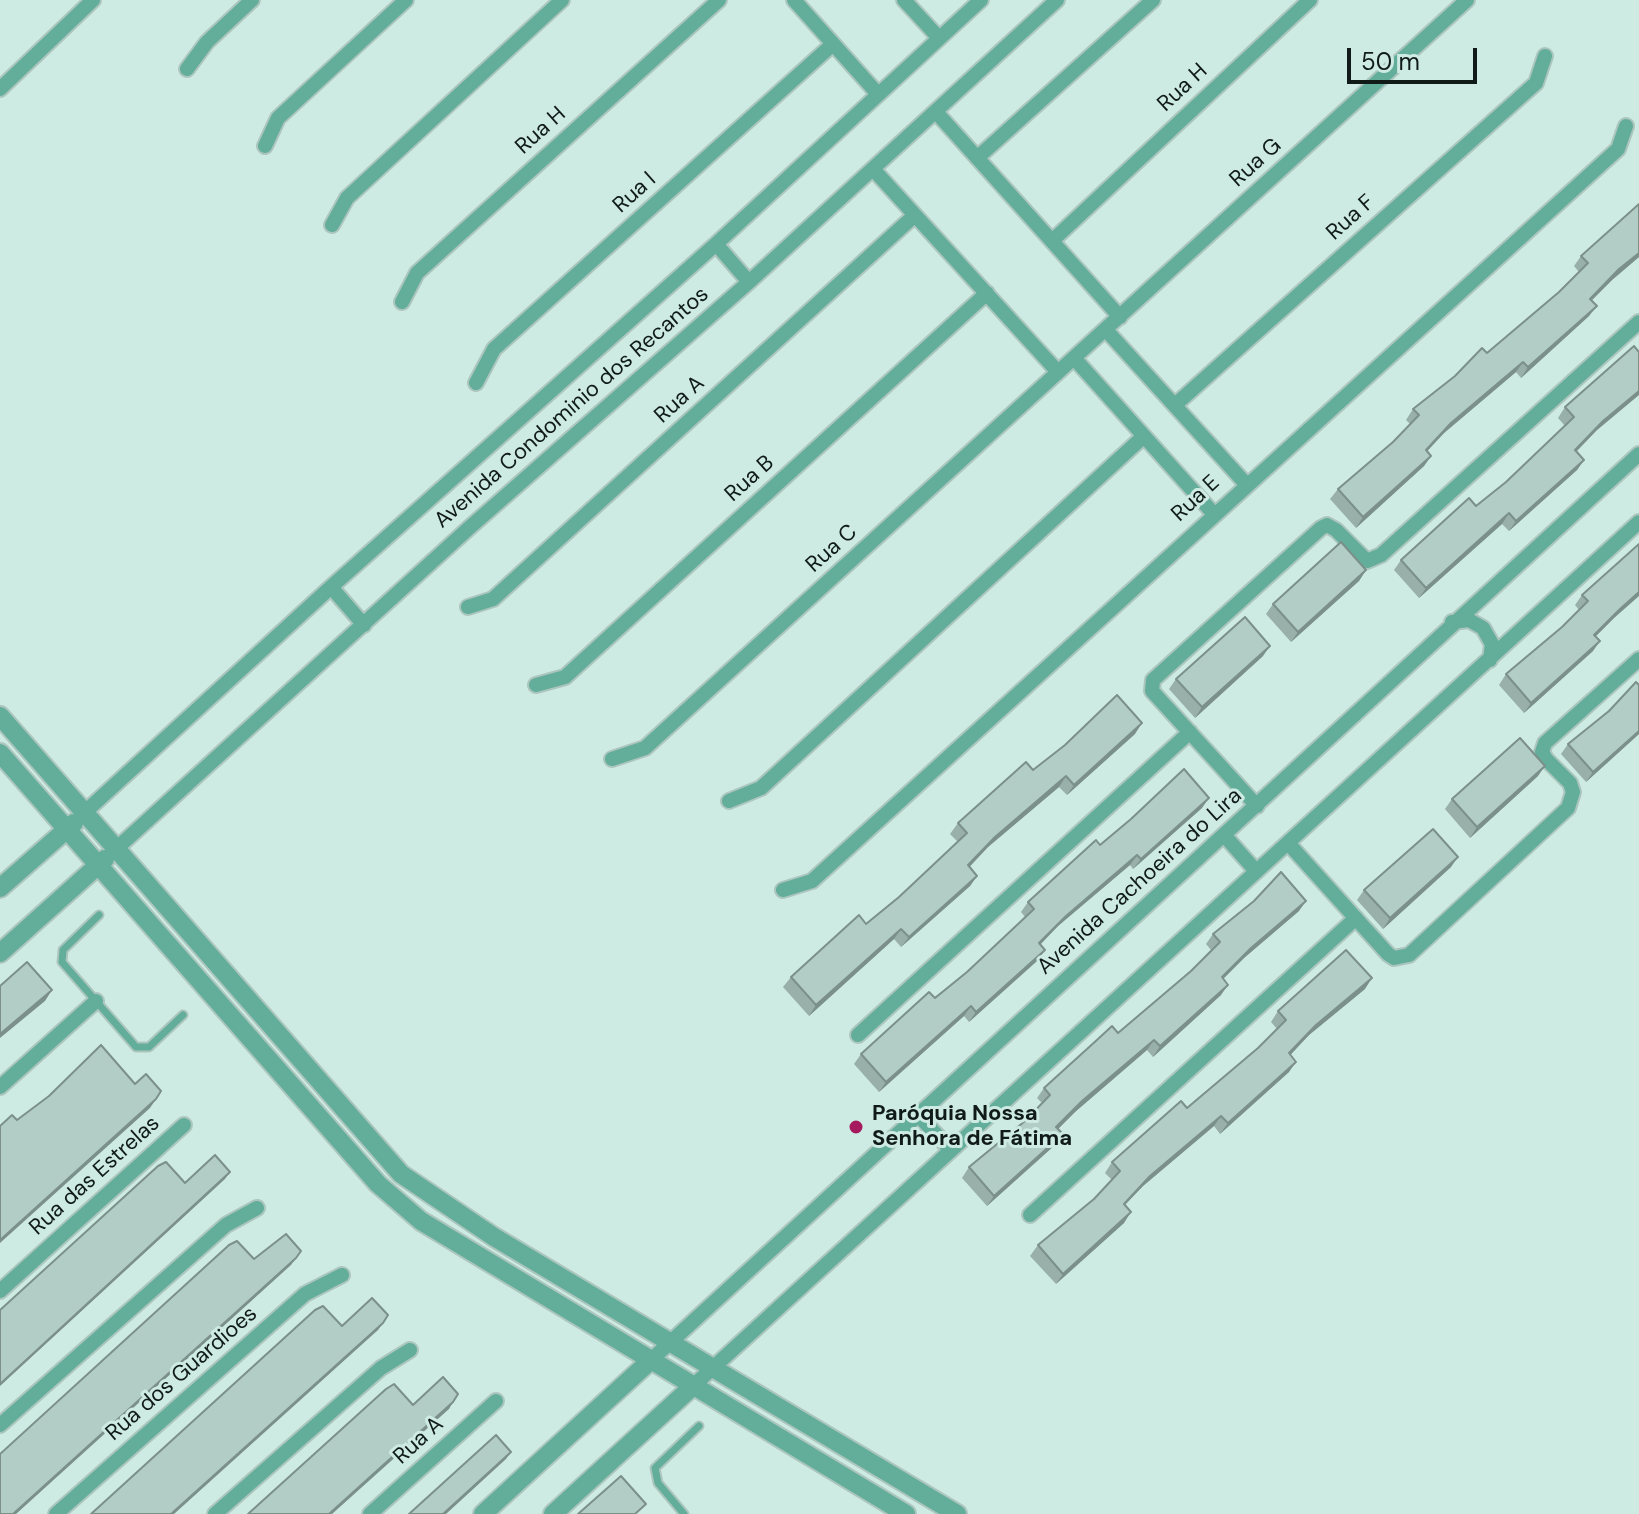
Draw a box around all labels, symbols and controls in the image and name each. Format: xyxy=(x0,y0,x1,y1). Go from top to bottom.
scale bar xyxy=(1351,32,1481,82)
text: 50 m xyxy=(1361,46,1420,77)
street label: Rua H xyxy=(1153,58,1213,118)
street label: Rua H xyxy=(510,102,572,160)
street label: Rua G xyxy=(1225,133,1287,193)
street label: Rua I xyxy=(608,167,662,219)
street label: Rua F xyxy=(1322,190,1380,246)
street label: Avenida Condominio dos Recantos xyxy=(429,282,715,534)
street label: Rua A xyxy=(650,371,710,429)
street label: Rua B xyxy=(720,450,780,508)
street label: Rua E xyxy=(1167,470,1225,528)
street label: Rua C xyxy=(801,519,863,579)
street label: Avenida Cachoeira do Lira xyxy=(1032,783,1248,981)
place label: Paróquia Nossa Senhora de Fátima xyxy=(872,1101,1072,1152)
street label: Rua das Estrelas xyxy=(25,1111,165,1241)
marker: Paróquia Nossa Senhora de Fátima xyxy=(847,1118,865,1136)
street label: Rua dos Guardioes xyxy=(101,1301,263,1447)
street label: Rua A xyxy=(389,1412,449,1470)

